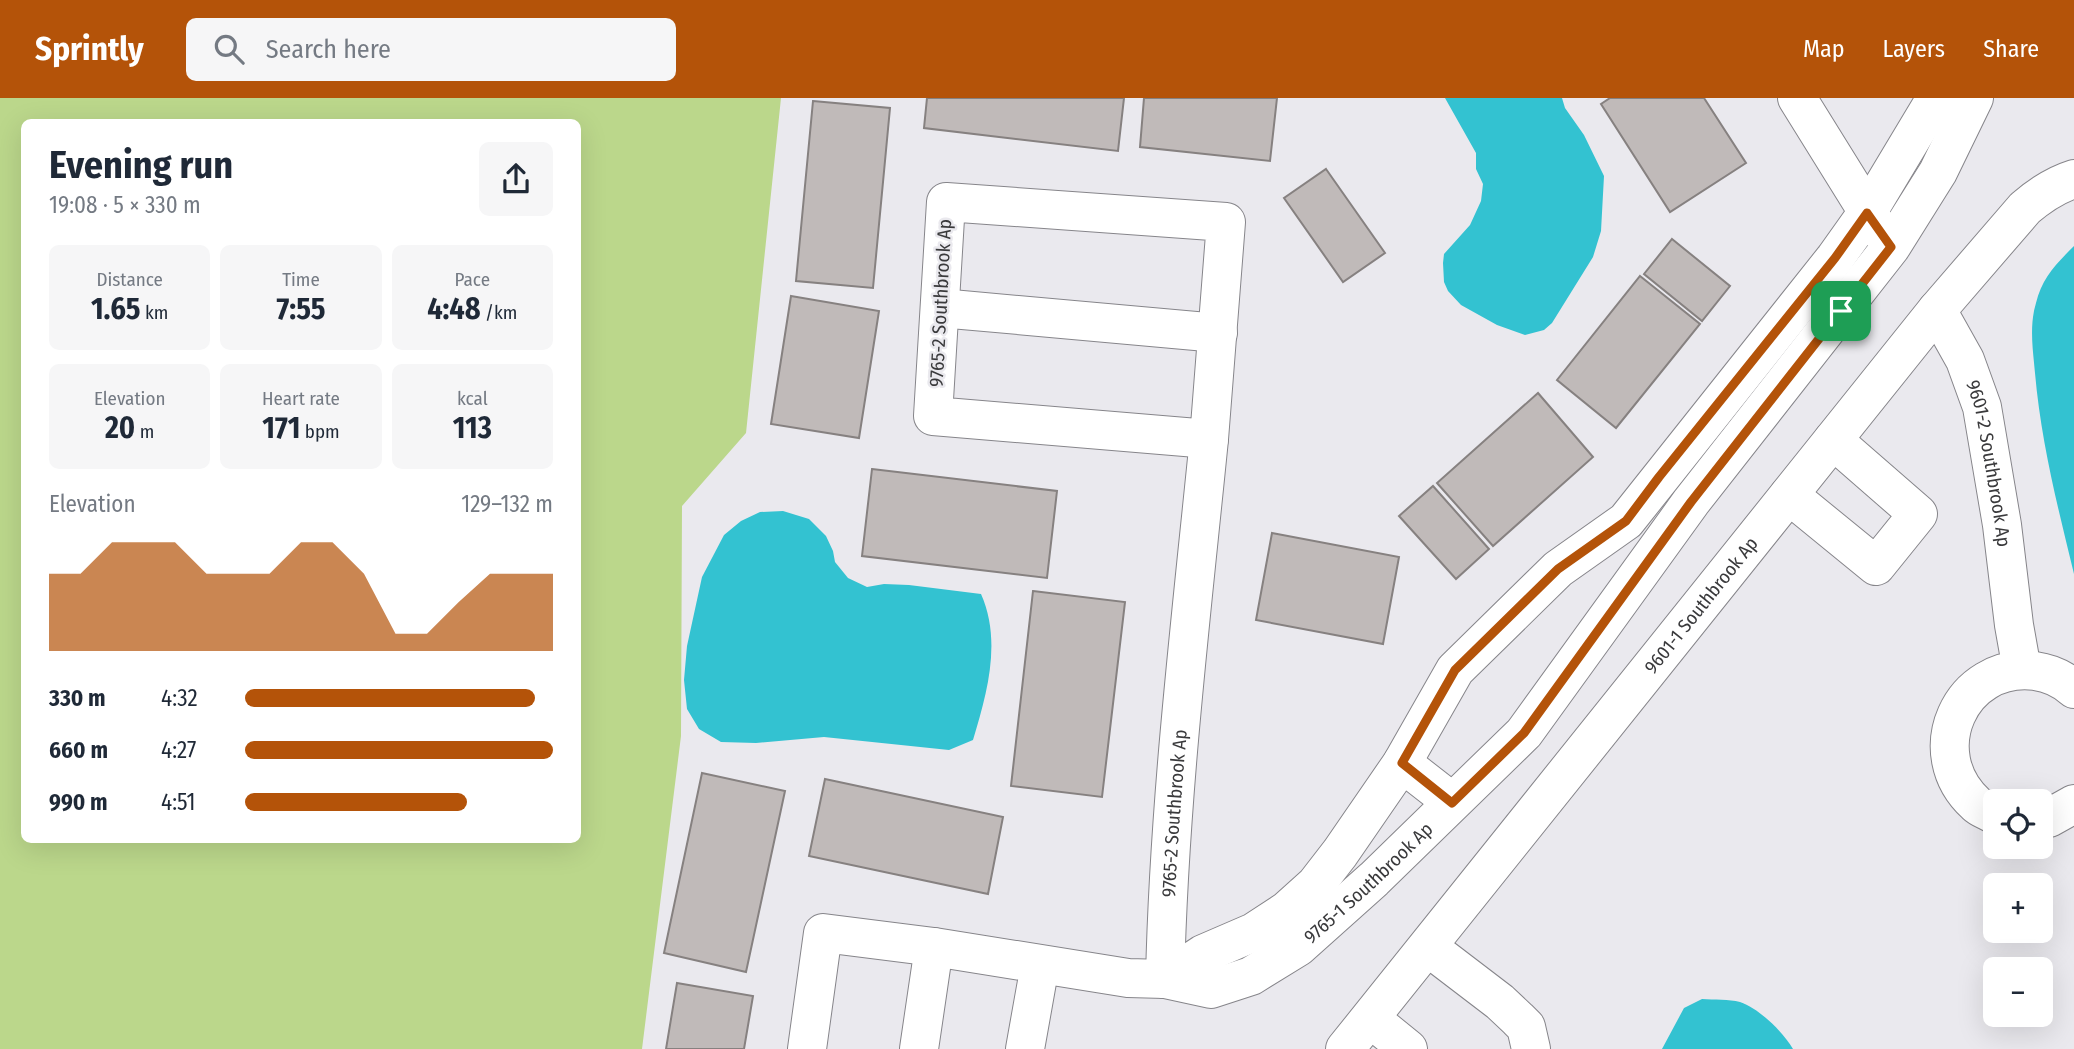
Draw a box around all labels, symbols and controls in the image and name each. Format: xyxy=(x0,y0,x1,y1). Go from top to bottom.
search box xyxy=(186,18,676,81)
text: Sprintly xyxy=(35,29,144,69)
icon: search xyxy=(210,30,248,68)
text: Search here xyxy=(266,34,391,65)
text: Map xyxy=(1803,35,1845,63)
text: Layers xyxy=(1883,35,1945,63)
text: Share xyxy=(1983,35,2039,63)
text: Evening run xyxy=(49,142,233,188)
button: share xyxy=(479,142,553,216)
text: 19:08 · 5 × 330 m xyxy=(49,191,201,219)
street label: 9765-2 Southbrook Ap xyxy=(925,218,956,388)
text: Distance xyxy=(96,268,163,291)
text: Time xyxy=(282,268,320,291)
text: Pace xyxy=(455,268,490,291)
pin xyxy=(1811,281,1871,341)
text: 1.65 xyxy=(91,291,140,327)
text: 7:55 xyxy=(276,291,326,327)
text: 4:48 xyxy=(427,291,481,327)
icon: arrive xyxy=(1822,292,1860,330)
text: km xyxy=(140,301,168,324)
text: /km xyxy=(481,301,517,324)
street label: 9601-2 Southbrook Ap xyxy=(1961,377,2016,548)
text: Elevation xyxy=(94,387,165,410)
text: Heart rate xyxy=(262,387,340,410)
text: kcal xyxy=(457,387,488,410)
text: 20 xyxy=(105,410,135,446)
text: 171 xyxy=(262,410,300,446)
text: 113 xyxy=(453,410,492,446)
text: m xyxy=(135,420,154,443)
text: bpm xyxy=(300,420,340,443)
text: Elevation xyxy=(49,490,136,518)
text: 129–132 m xyxy=(461,490,553,518)
street label: 9601-1 Southbrook Ap xyxy=(1640,532,1763,678)
text: 330 m xyxy=(49,684,106,712)
text: 4:32 xyxy=(161,684,198,712)
street label: 9765-2 Southbrook Ap xyxy=(1157,728,1192,898)
text: 660 m xyxy=(49,736,108,764)
text: 4:27 xyxy=(161,736,196,764)
text: 990 m xyxy=(49,788,108,816)
text: 4:51 xyxy=(161,788,196,816)
map controls xyxy=(1983,789,2053,1027)
button: locate xyxy=(1983,789,2053,859)
street label: 9765-1 Southbrook Ap xyxy=(1299,818,1437,948)
button: + xyxy=(1983,873,2053,943)
button: − xyxy=(1983,957,2053,1027)

